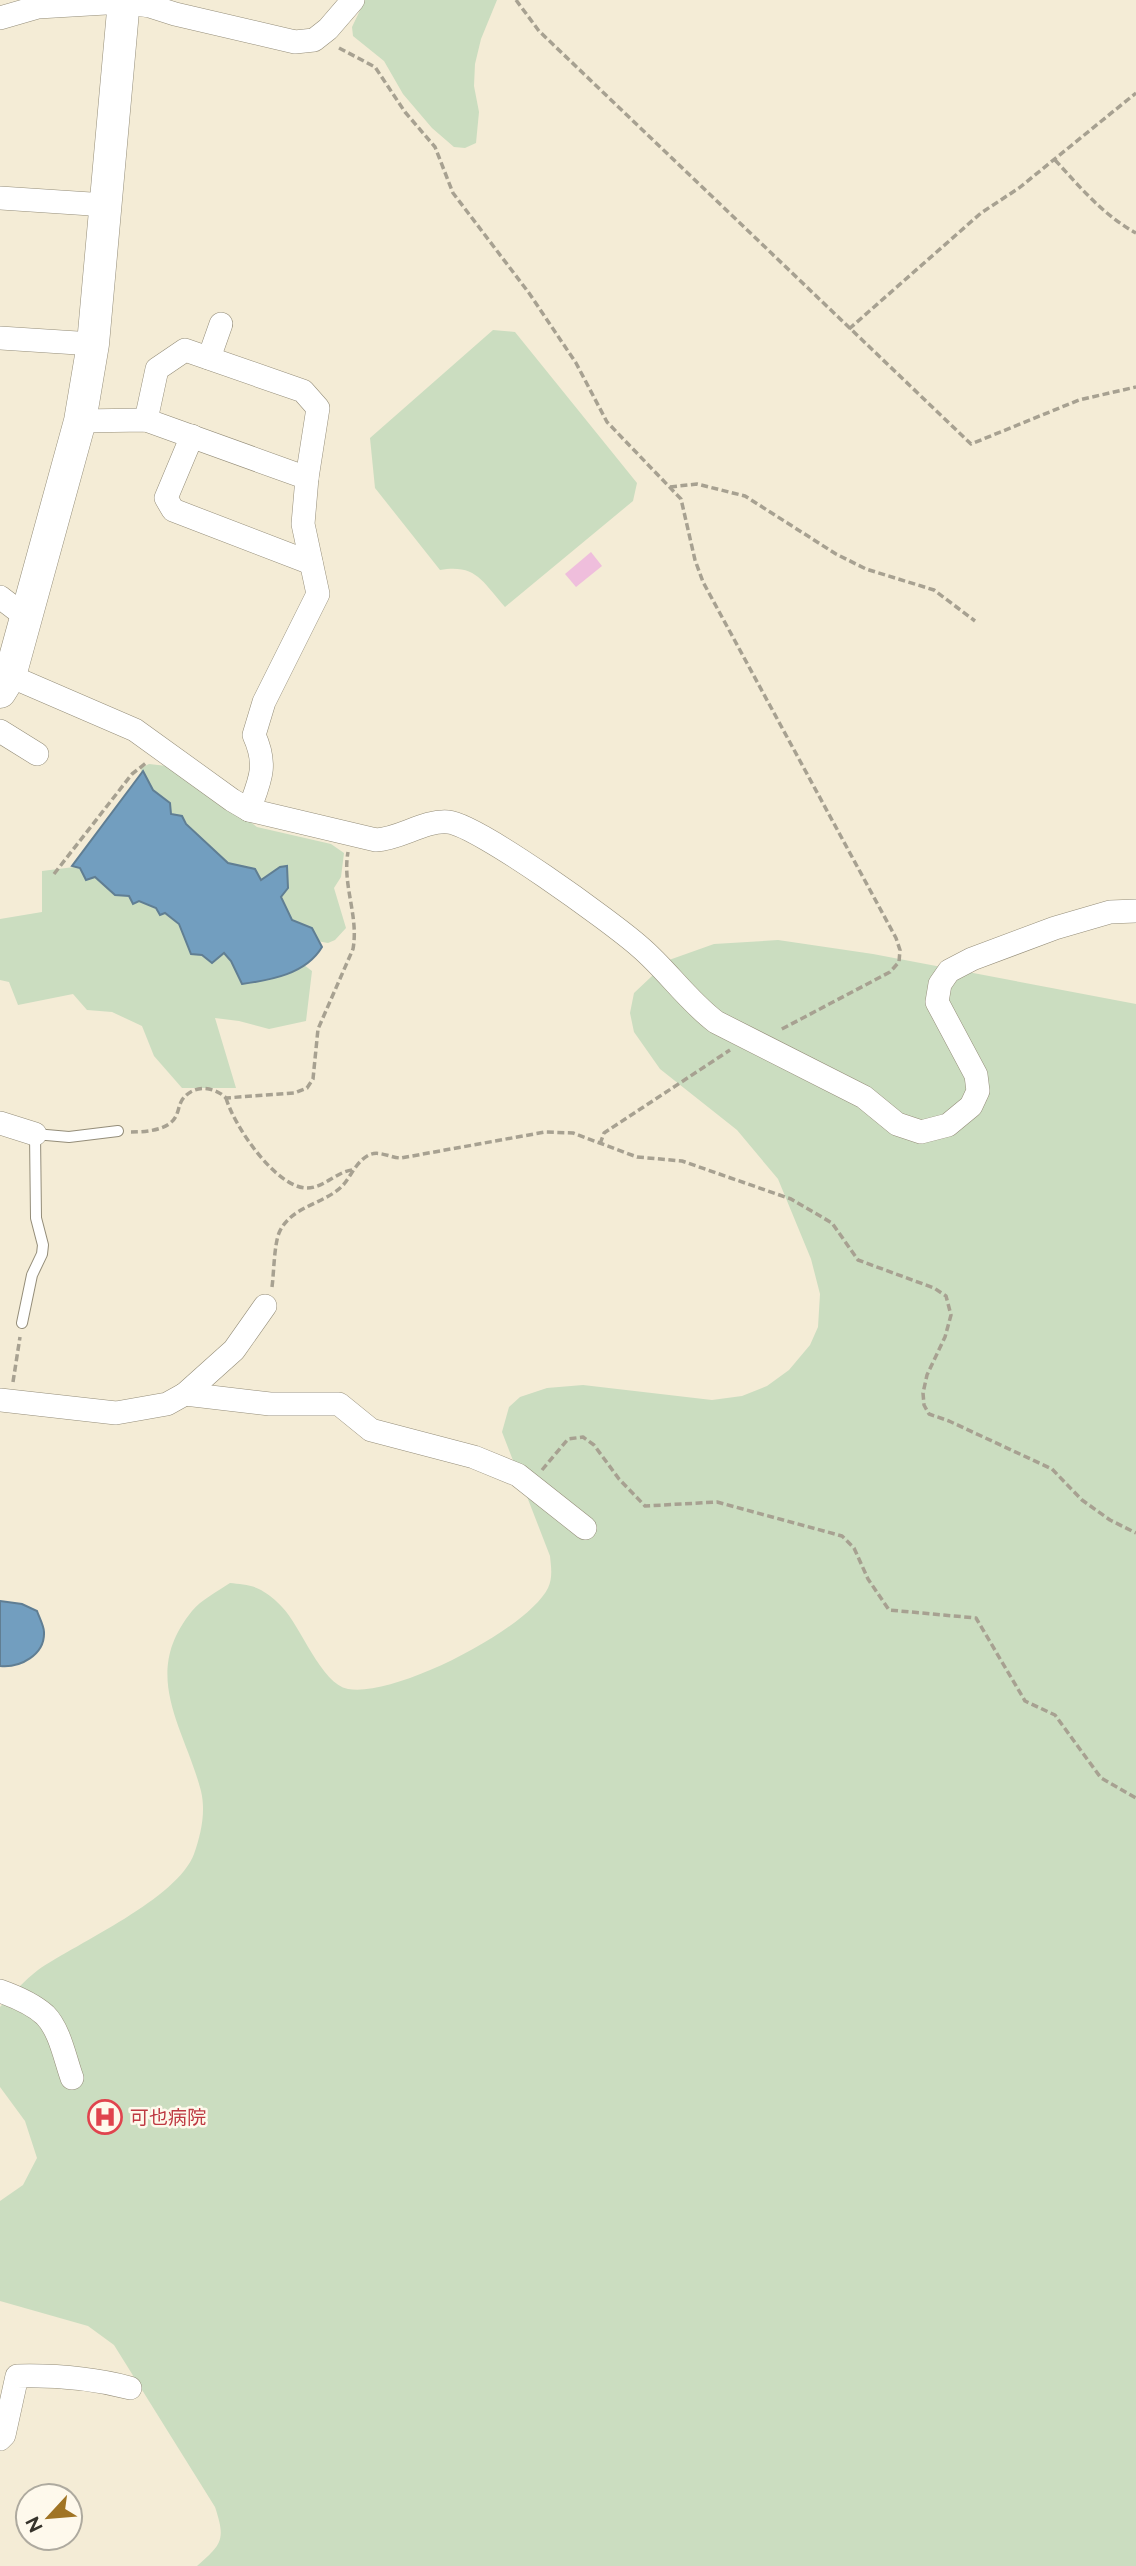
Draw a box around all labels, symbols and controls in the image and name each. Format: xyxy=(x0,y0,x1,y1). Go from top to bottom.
hospital icon: 可也病院 xyxy=(86,2098,124,2136)
place label: 可也病院 xyxy=(130,2106,206,2128)
north arrow xyxy=(14,2482,84,2552)
text: N xyxy=(21,2513,47,2536)

